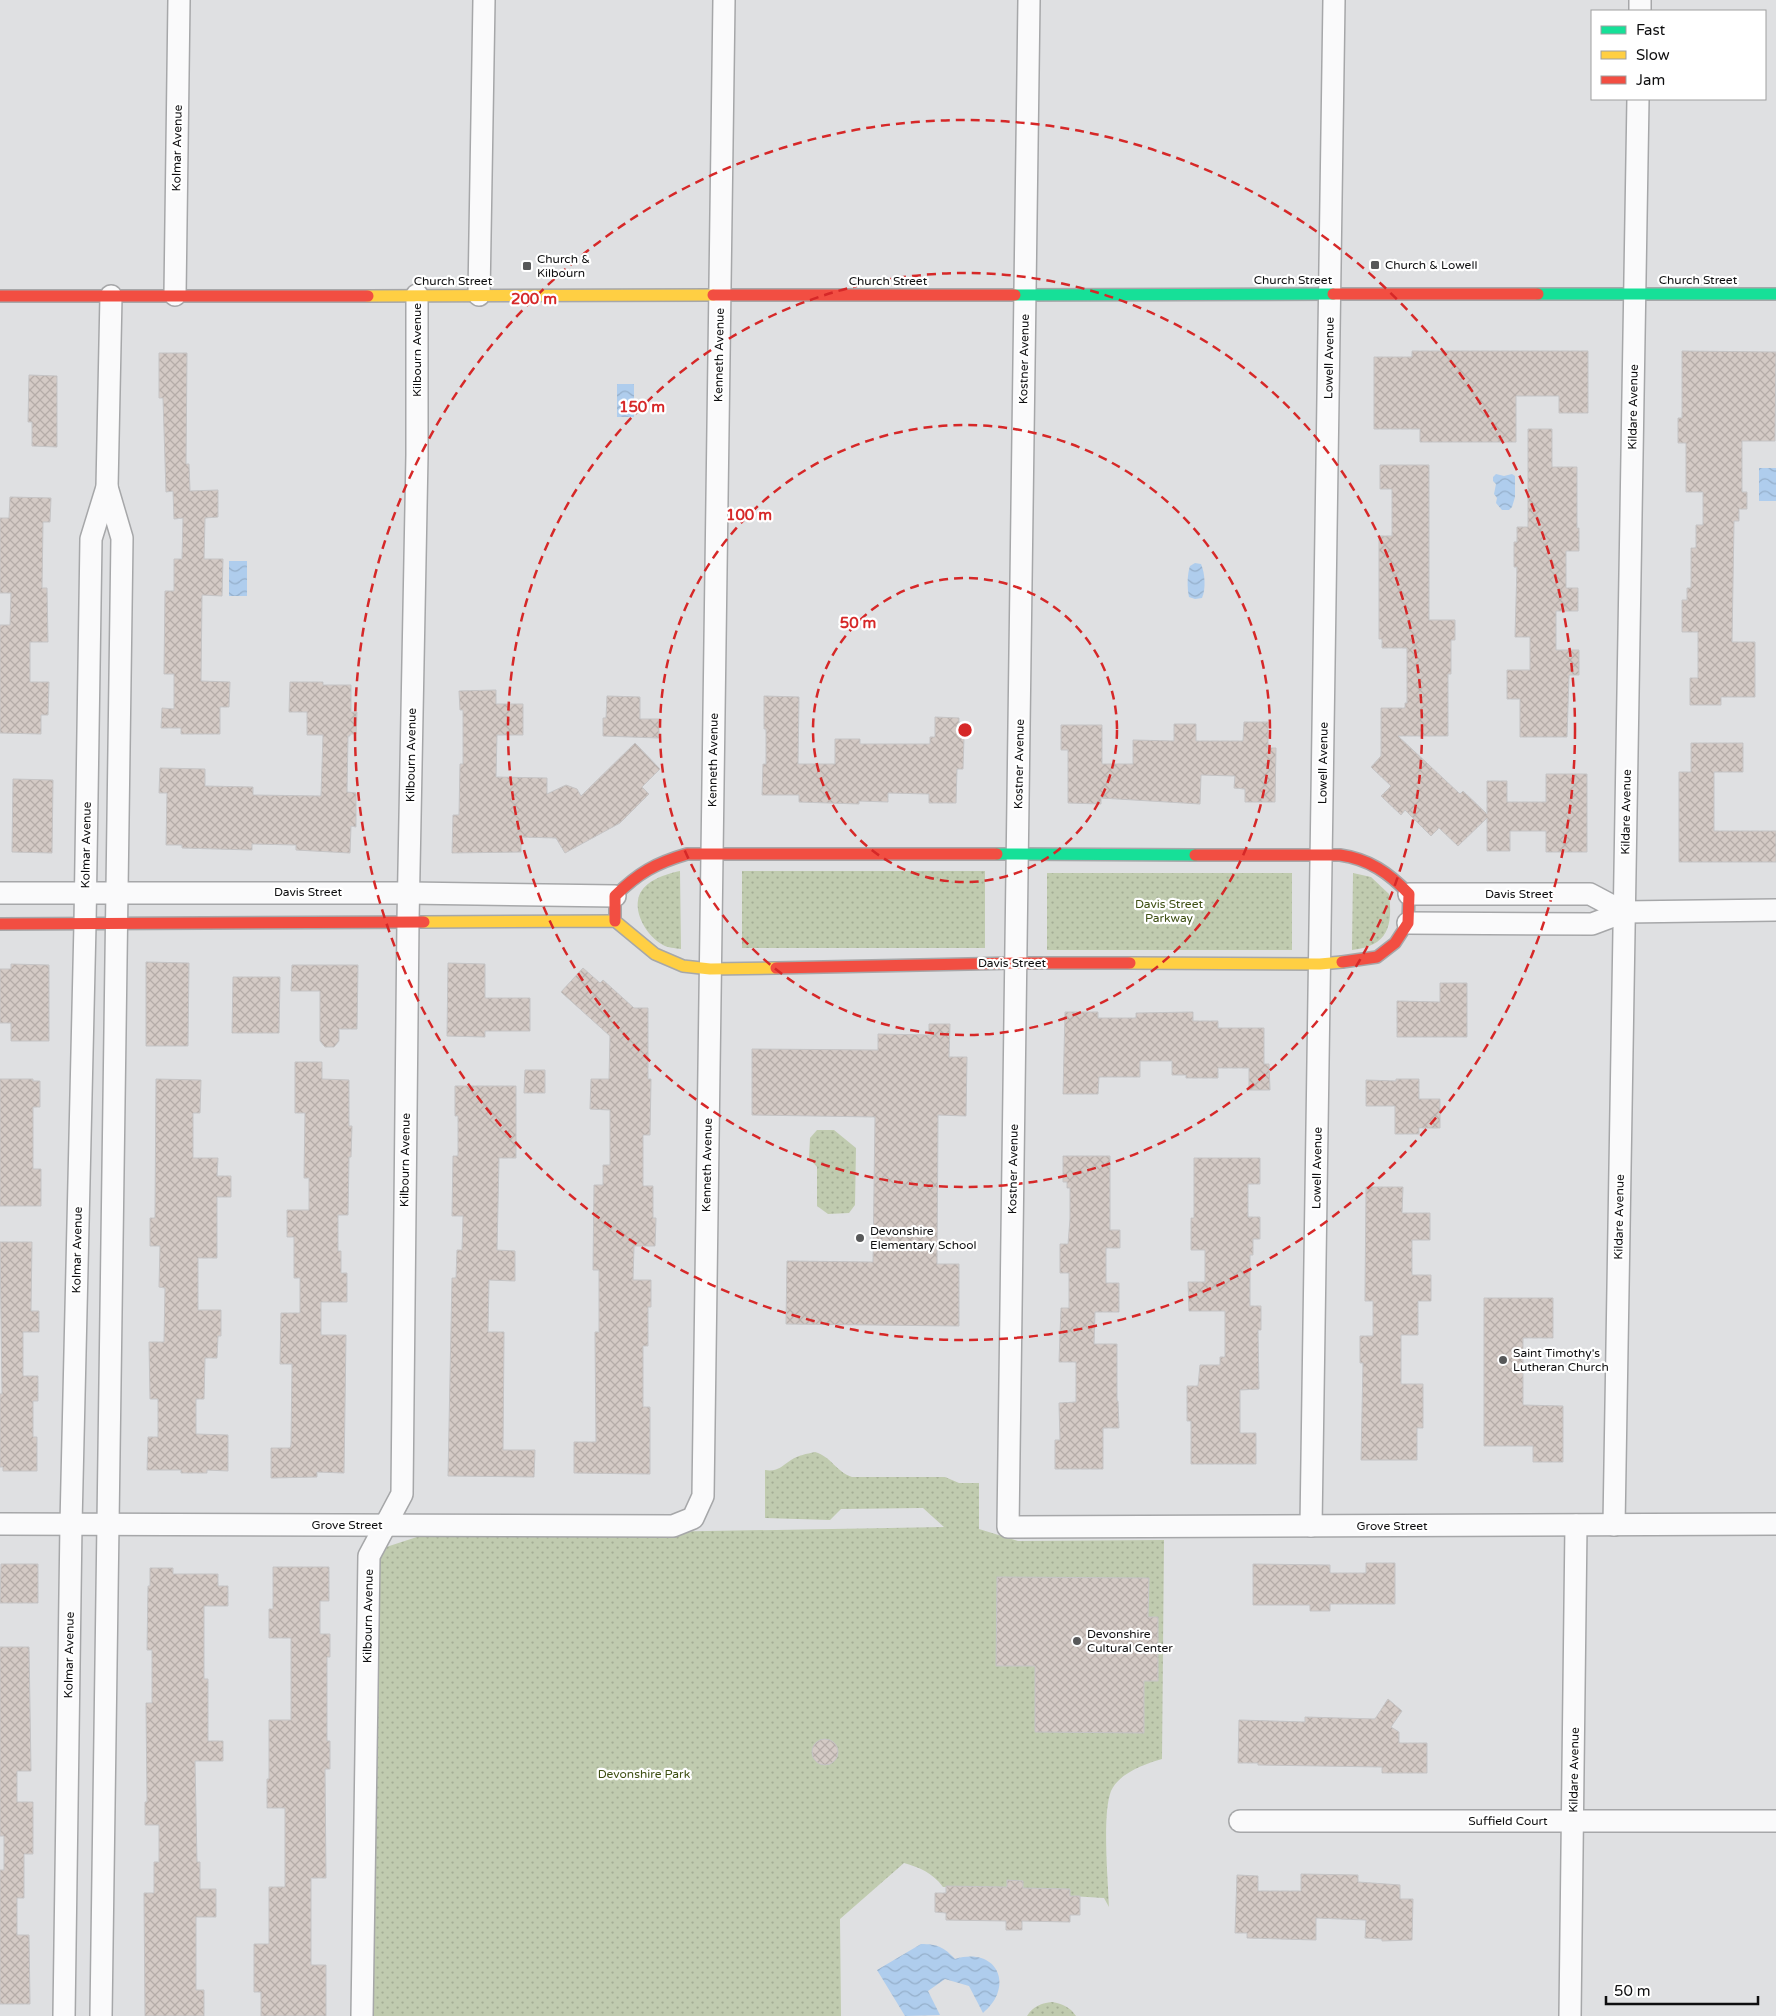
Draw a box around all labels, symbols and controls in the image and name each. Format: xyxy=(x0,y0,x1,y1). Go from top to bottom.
legend xyxy=(1591,10,1766,100)
text: Fast xyxy=(1636,21,1666,39)
text: Slow xyxy=(1636,46,1670,64)
text: Jam xyxy=(1636,71,1665,89)
street label: Kolmar Avenue xyxy=(169,104,185,191)
place label: Church & Kilbourn xyxy=(537,252,590,280)
place label: Church & Lowell xyxy=(1385,258,1477,272)
marker: Church & Lowell xyxy=(1369,259,1381,271)
marker: Church & Kilbourn xyxy=(521,260,533,272)
street label: Church Street xyxy=(1254,273,1333,287)
street label: Church Street xyxy=(1659,273,1738,287)
street label: Church Street xyxy=(414,274,493,288)
street label: Church Street xyxy=(849,274,928,288)
text: 200 m xyxy=(511,290,557,308)
street label: Kilbourn Avenue xyxy=(410,303,424,397)
street label: Kenneth Avenue xyxy=(711,308,727,402)
street label: Kostner Avenue xyxy=(1016,313,1032,404)
street label: Lowell Avenue xyxy=(1321,316,1337,399)
street label: Kildare Avenue xyxy=(1625,364,1641,450)
text: 150 m xyxy=(619,398,665,416)
text: 100 m xyxy=(726,506,772,524)
text: 50 m xyxy=(840,614,876,632)
street label: Kilbourn Avenue xyxy=(403,708,419,802)
street label: Kenneth Avenue xyxy=(705,713,721,807)
street label: Kostner Avenue xyxy=(1011,718,1027,809)
centre of rings xyxy=(956,721,974,739)
street label: Lowell Avenue xyxy=(1315,721,1331,804)
street label: Kildare Avenue xyxy=(1618,769,1634,855)
street label: Kolmar Avenue xyxy=(78,801,94,888)
street label: Davis Street xyxy=(274,885,342,899)
street label: Davis Street xyxy=(1485,887,1553,901)
park label: Davis Street Parkway xyxy=(1135,897,1203,925)
street label: Davis Street xyxy=(978,956,1046,970)
street label: Kilbourn Avenue xyxy=(397,1113,413,1207)
street label: Kenneth Avenue xyxy=(699,1118,715,1212)
street label: Kostner Avenue xyxy=(1005,1123,1021,1214)
street label: Lowell Avenue xyxy=(1309,1126,1325,1209)
street label: Kildare Avenue xyxy=(1611,1174,1627,1260)
street label: Kolmar Avenue xyxy=(69,1206,85,1293)
place label: Devonshire Elementary School xyxy=(870,1224,977,1252)
marker: Devonshire Elementary School xyxy=(854,1232,866,1244)
place label: Saint Timothy's Lutheran Church xyxy=(1513,1346,1609,1374)
marker: Saint Timothy's Lutheran Church xyxy=(1497,1354,1509,1366)
street label: Grove Street xyxy=(311,1518,383,1532)
street label: Grove Street xyxy=(1356,1519,1428,1533)
street label: Kilbourn Avenue xyxy=(360,1569,376,1663)
street label: Kolmar Avenue xyxy=(61,1611,77,1698)
place label: Devonshire Cultural Center xyxy=(1087,1627,1173,1655)
marker: Devonshire Cultural Center xyxy=(1071,1635,1083,1647)
street label: Kildare Avenue xyxy=(1566,1727,1582,1813)
park label: Devonshire Park xyxy=(598,1767,691,1781)
street label: Suffield Court xyxy=(1468,1814,1548,1828)
scale bar xyxy=(1606,1974,1758,2006)
text: 50 m xyxy=(1614,1982,1651,2000)

